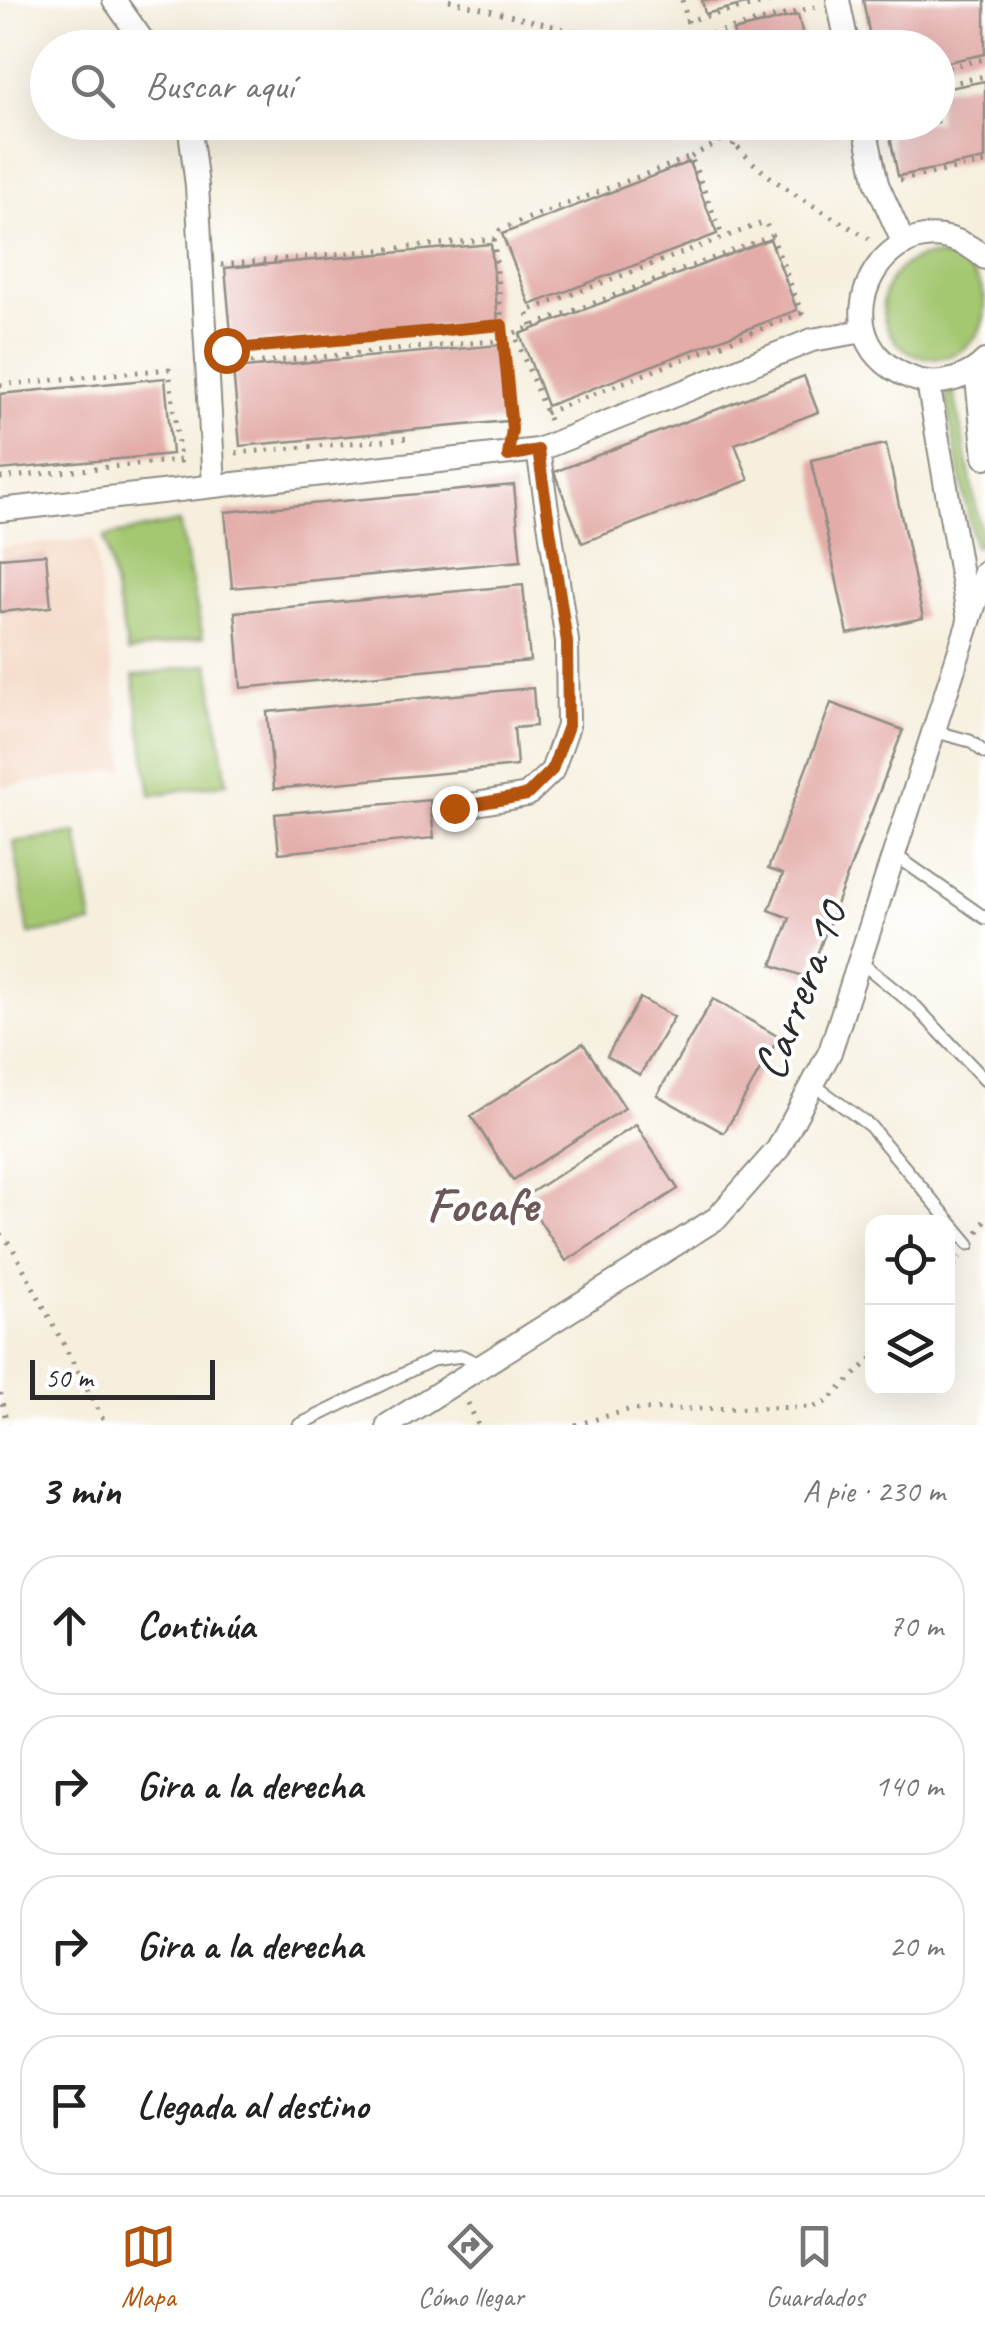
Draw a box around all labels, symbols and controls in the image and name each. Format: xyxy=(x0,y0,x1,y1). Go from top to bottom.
search box xyxy=(30,30,955,140)
icon: search xyxy=(65,58,120,113)
text: Buscar aquí xyxy=(145,62,294,109)
route start xyxy=(204,328,250,374)
route end xyxy=(432,786,478,832)
street label: Carrera 10 xyxy=(739,890,862,1088)
district label: Focafe xyxy=(427,1173,541,1236)
map controls xyxy=(865,1215,955,1395)
button: locate xyxy=(865,1215,955,1305)
button: layers xyxy=(865,1305,955,1395)
scale bar xyxy=(30,1355,215,1400)
text: 50 m xyxy=(45,1360,93,1395)
text: 3 min xyxy=(40,1464,120,1517)
text: A pie · 230 m xyxy=(802,1470,945,1511)
icon: ahead xyxy=(42,1598,97,1653)
text: Continúa xyxy=(137,1602,255,1649)
text: 70 m xyxy=(889,1605,943,1646)
icon: right xyxy=(42,1758,97,1813)
text: Gira a la derecha xyxy=(137,1762,363,1809)
text: 140 m xyxy=(874,1765,943,1806)
icon: right xyxy=(42,1918,97,1973)
text: Gira a la derecha xyxy=(137,1922,363,1969)
text: 20 m xyxy=(889,1925,943,1966)
icon: arrive xyxy=(42,2078,97,2133)
text: Llegada al destino xyxy=(137,2082,368,2129)
tab: Mapa xyxy=(121,2219,176,2314)
tab: Cómo llegar xyxy=(418,2219,524,2314)
tab: Guardados xyxy=(766,2219,864,2314)

